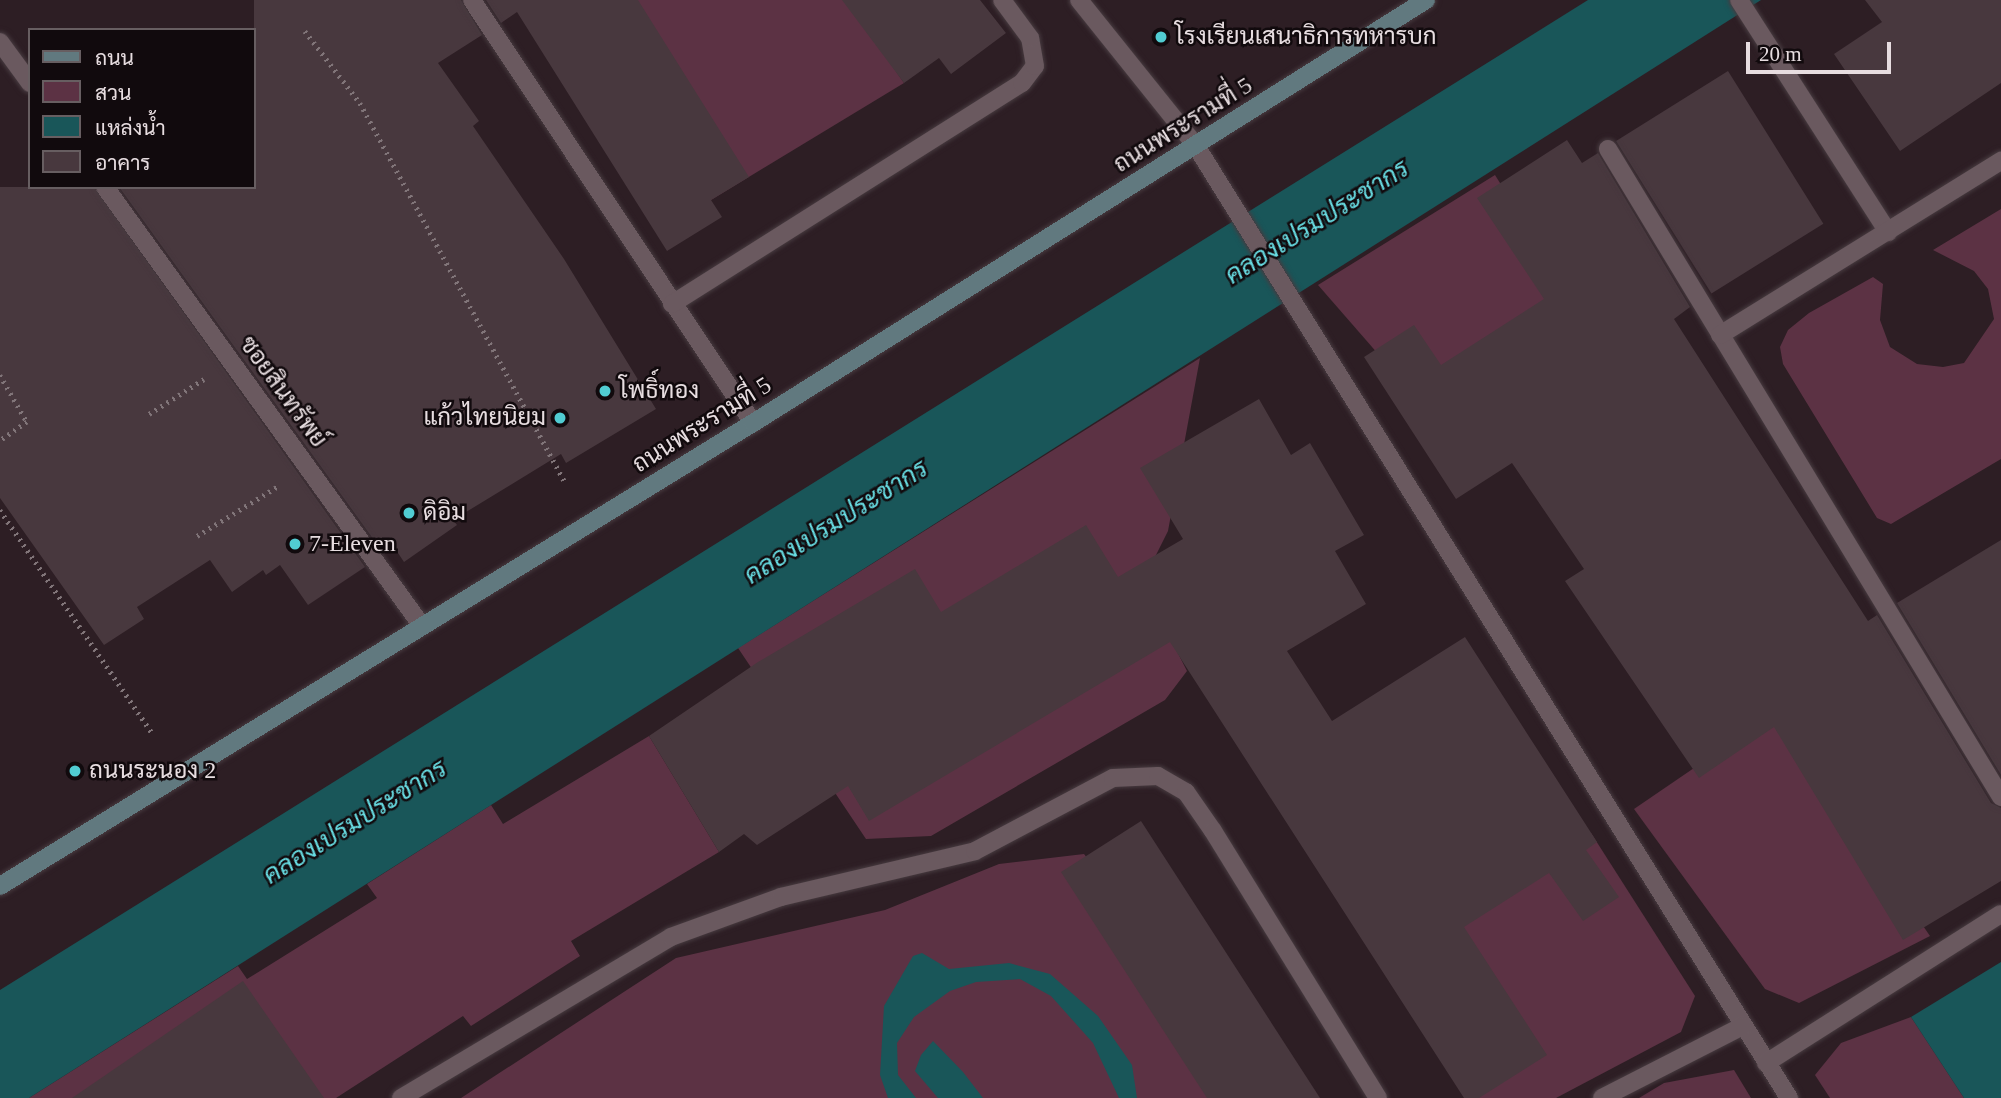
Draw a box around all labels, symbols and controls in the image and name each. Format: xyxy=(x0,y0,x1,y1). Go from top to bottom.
place label: โรงเรียนเสนาธิการทหารบก xyxy=(1175,23,1437,51)
legend xyxy=(28,28,256,189)
scale bar xyxy=(1749,28,1894,72)
marker: โรงเรียนเสนาธิการทหารบก xyxy=(1153,29,1169,45)
text: 20 m xyxy=(1759,42,1802,66)
text: ถนน xyxy=(95,46,134,70)
street label: ถนนพระรามที่ 5 xyxy=(1108,71,1258,179)
text: สวน xyxy=(95,81,131,105)
text: แหล่งน้ำ xyxy=(95,116,166,140)
text: อาคาร xyxy=(95,151,151,175)
water label: คลองเปรมประชากร xyxy=(1219,153,1415,291)
street label: ซอยสินทรัพย์ xyxy=(233,331,333,453)
street label: ถนนพระรามที่ 5 xyxy=(627,371,777,479)
place label: โพธิ์ทอง xyxy=(619,377,699,405)
marker: โพธิ์ทอง xyxy=(597,383,613,399)
place label: แก้วไทยนิยม xyxy=(423,404,546,432)
marker: แก้วไทยนิยม xyxy=(552,410,568,426)
water label: คลองเปรมประชากร xyxy=(738,453,934,591)
place label: ดิอิม xyxy=(423,499,466,527)
marker: ดิอิม xyxy=(401,505,417,521)
place label: 7-Eleven xyxy=(309,530,396,558)
marker: 7-Eleven xyxy=(287,536,303,552)
water label: คลองเปรมประชากร xyxy=(257,753,453,891)
place label: ถนนระนอง 2 xyxy=(89,757,216,785)
marker: ถนนระนอง 2 xyxy=(67,763,83,779)

